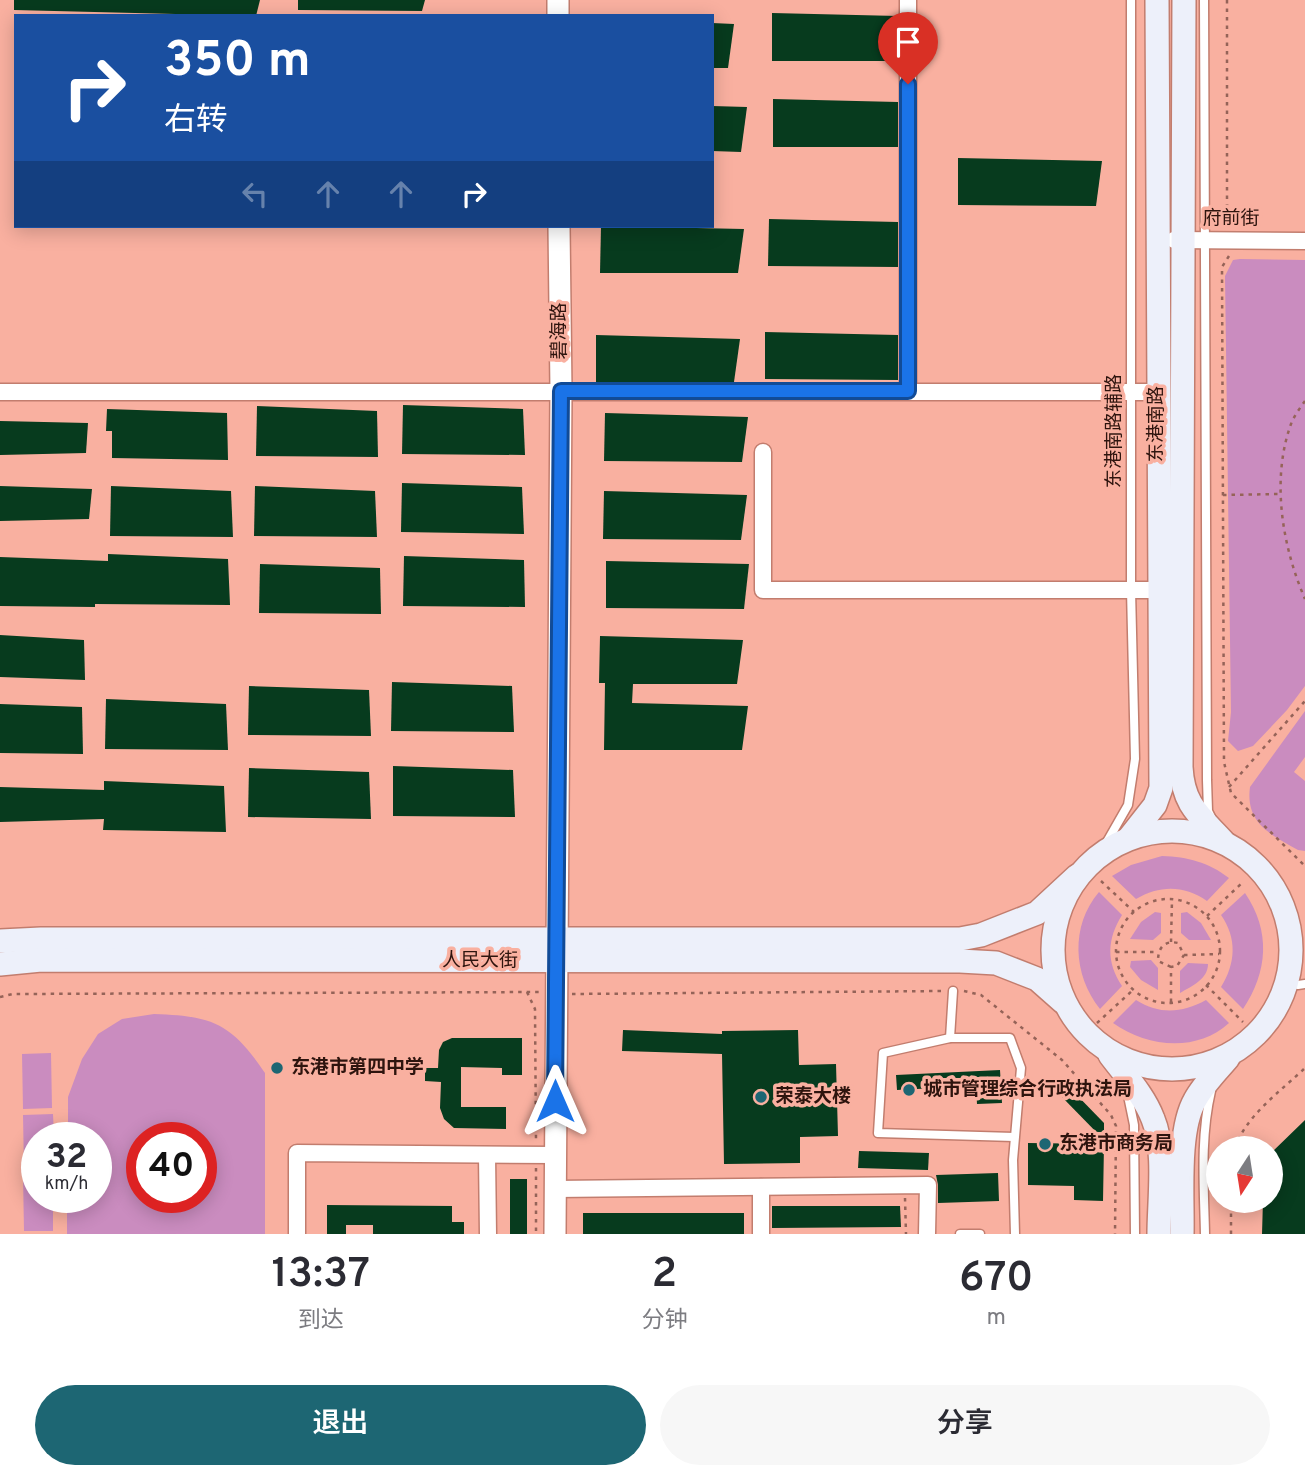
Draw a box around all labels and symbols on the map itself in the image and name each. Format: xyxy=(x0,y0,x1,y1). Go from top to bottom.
pin xyxy=(878,12.0,938,84)
street label: 府前街 xyxy=(1202,207,1260,231)
street label: 碧海路 xyxy=(548,302,572,360)
street label: 东港南路辅路 xyxy=(1103,374,1127,488)
street label: 东港南路 xyxy=(1145,386,1169,462)
street label: 人民大街 xyxy=(442,949,518,973)
place label: 东港市第四中学 xyxy=(291,1056,424,1080)
marker: 东港市第四中学 xyxy=(269,1060,285,1076)
position arrow xyxy=(518,1064,592,1138)
place label: 城市管理综合行政执法局 xyxy=(923,1078,1132,1102)
marker: 城市管理综合行政执法局 xyxy=(901,1082,917,1098)
place label: 荣泰大楼 xyxy=(775,1085,851,1109)
marker: 荣泰大楼 xyxy=(753,1089,769,1105)
speed limit sign: 40 xyxy=(126,1122,217,1213)
place label: 东港市商务局 xyxy=(1059,1132,1173,1156)
marker: 东港市商务局 xyxy=(1037,1136,1053,1152)
north arrow xyxy=(1206,1136,1283,1213)

